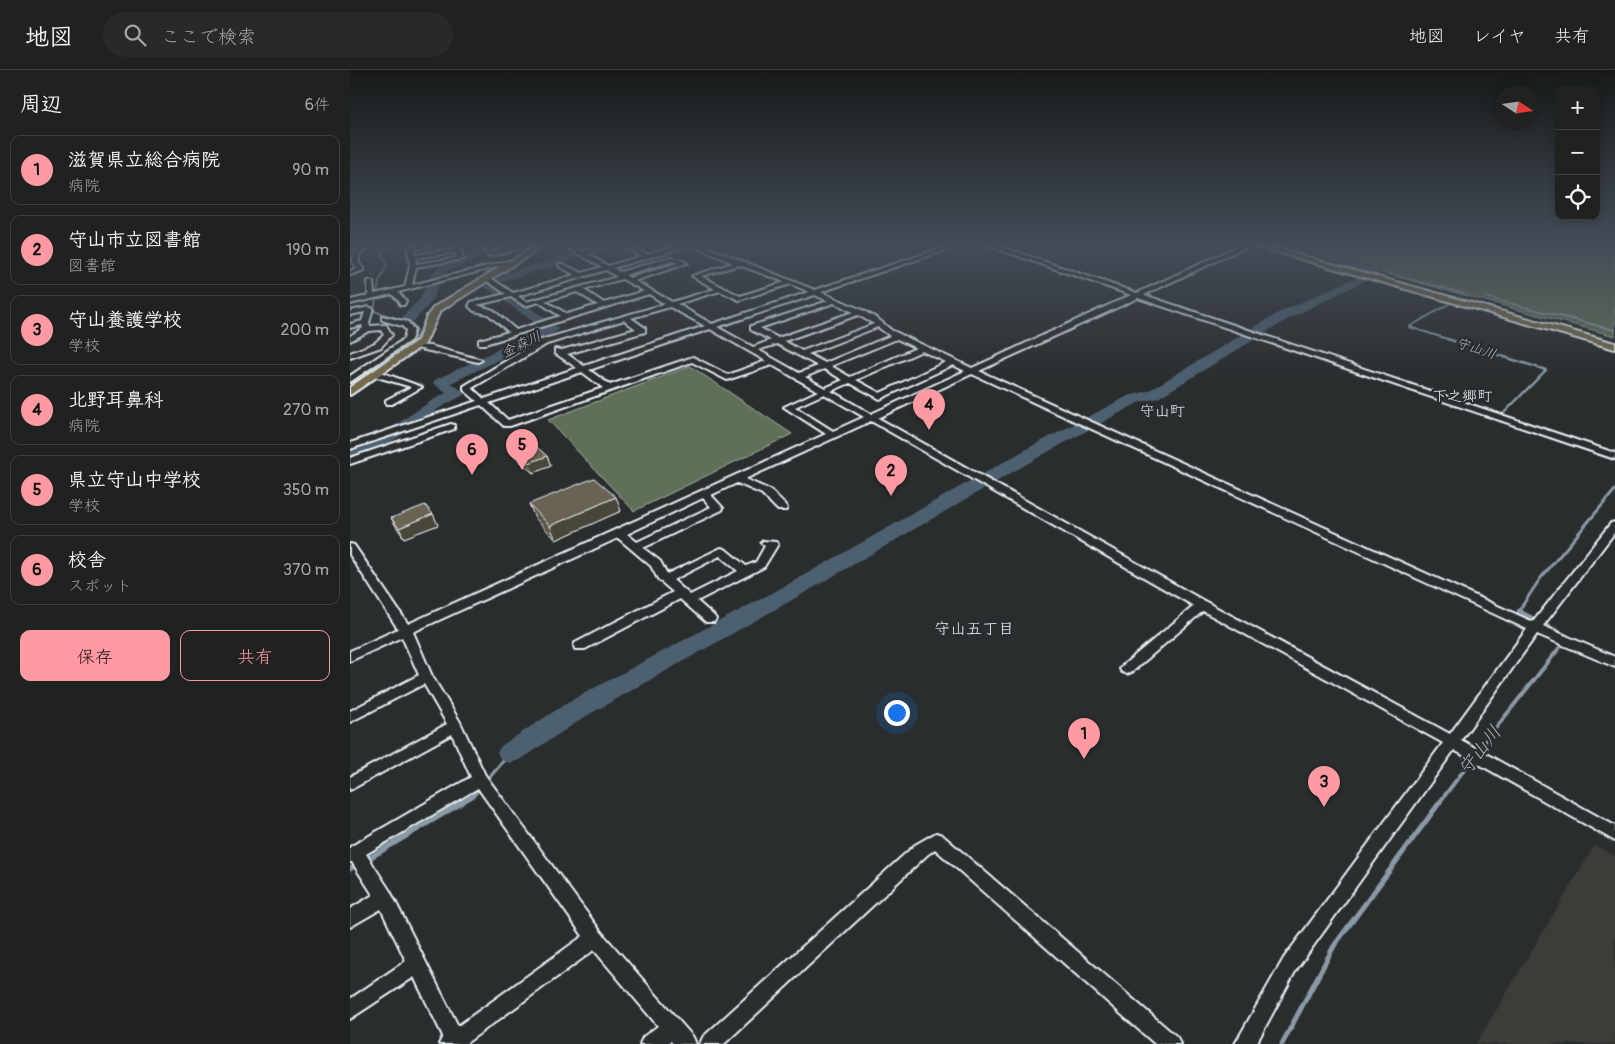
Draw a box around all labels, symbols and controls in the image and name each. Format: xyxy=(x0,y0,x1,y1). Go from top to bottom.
search box xyxy=(103,12,453,57)
icon: search xyxy=(121,21,149,49)
text: 地図 xyxy=(25,23,73,52)
text: ここで検索 xyxy=(161,25,256,49)
text: 地図 xyxy=(1409,25,1445,48)
text: レイヤ xyxy=(1473,25,1526,48)
text: 共有 xyxy=(1554,25,1590,48)
north arrow xyxy=(1495,85,1540,130)
map controls xyxy=(1555,85,1600,220)
button: + xyxy=(1555,85,1600,130)
text: 周辺 xyxy=(20,91,62,118)
text: 6件 xyxy=(305,95,330,115)
button: − xyxy=(1555,130,1600,175)
text: 滋賀県立総合病院 xyxy=(68,148,220,172)
text: 1 xyxy=(34,160,40,180)
text: 90 m xyxy=(292,160,329,180)
button: locate xyxy=(1555,175,1600,220)
text: 病院 xyxy=(68,176,100,196)
text: 守山市立図書館 xyxy=(68,228,201,252)
text: 2 xyxy=(33,240,41,260)
text: 190 m xyxy=(286,240,329,260)
text: 図書館 xyxy=(68,256,116,276)
text: 守山養護学校 xyxy=(68,308,182,332)
text: 3 xyxy=(33,320,41,340)
text: 200 m xyxy=(281,320,329,340)
water label: 金森川 xyxy=(499,328,544,361)
water label: 守山川 xyxy=(1453,334,1498,363)
text: 学校 xyxy=(68,336,100,356)
district label: 下之郷町 xyxy=(1432,387,1493,406)
text: 北野耳鼻科 xyxy=(68,388,163,412)
pin: 4 xyxy=(913,389,945,430)
text: 4 xyxy=(32,400,42,420)
text: 270 m xyxy=(283,400,329,420)
district label: 守山町 xyxy=(1139,402,1185,421)
text: 病院 xyxy=(68,416,100,436)
pin: 5 xyxy=(506,429,538,470)
pin: 6 xyxy=(456,434,488,475)
pin: 2 xyxy=(875,455,907,496)
text: 県立守山中学校 xyxy=(68,468,201,492)
text: 5 xyxy=(33,480,41,500)
text: 350 m xyxy=(283,480,329,500)
text: 学校 xyxy=(68,496,100,516)
text: 校舎 xyxy=(68,548,106,572)
text: 6 xyxy=(32,560,42,580)
text: 370 m xyxy=(283,560,329,580)
text: スポット xyxy=(68,576,132,596)
district label: 守山五丁目 xyxy=(934,619,1014,639)
button: 保存 xyxy=(20,630,170,681)
button: 共有 xyxy=(180,630,330,681)
your location xyxy=(884,700,910,726)
pin: 1 xyxy=(1068,718,1100,759)
water label: 守山川 xyxy=(1453,721,1507,780)
pin: 3 xyxy=(1308,766,1340,807)

